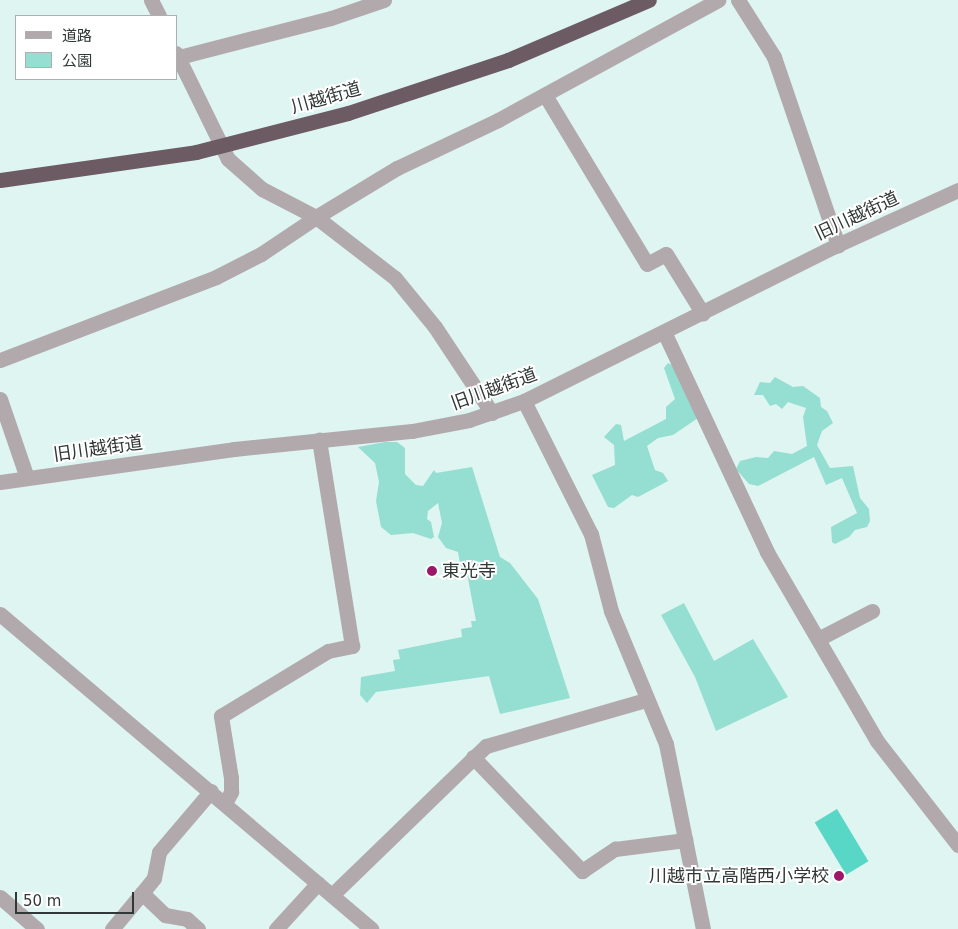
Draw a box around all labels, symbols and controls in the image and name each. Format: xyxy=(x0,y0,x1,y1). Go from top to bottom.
legend xyxy=(15,15,178,80)
text: 道路 xyxy=(62,27,92,45)
text: 公園 xyxy=(62,52,92,70)
street label: 川越街道 xyxy=(288,78,364,118)
street label: 旧川越街道 xyxy=(812,187,902,245)
street label: 旧川越街道 xyxy=(448,363,540,415)
street label: 旧川越街道 xyxy=(52,432,144,466)
place label: 東光寺 xyxy=(442,560,496,582)
marker: 東光寺 xyxy=(426,565,438,577)
place label: 川越市立高階西小学校 xyxy=(649,865,829,887)
marker: 川越市立高階西小学校 xyxy=(833,870,845,882)
scale bar xyxy=(18,882,136,914)
text: 50 m xyxy=(23,892,61,910)

